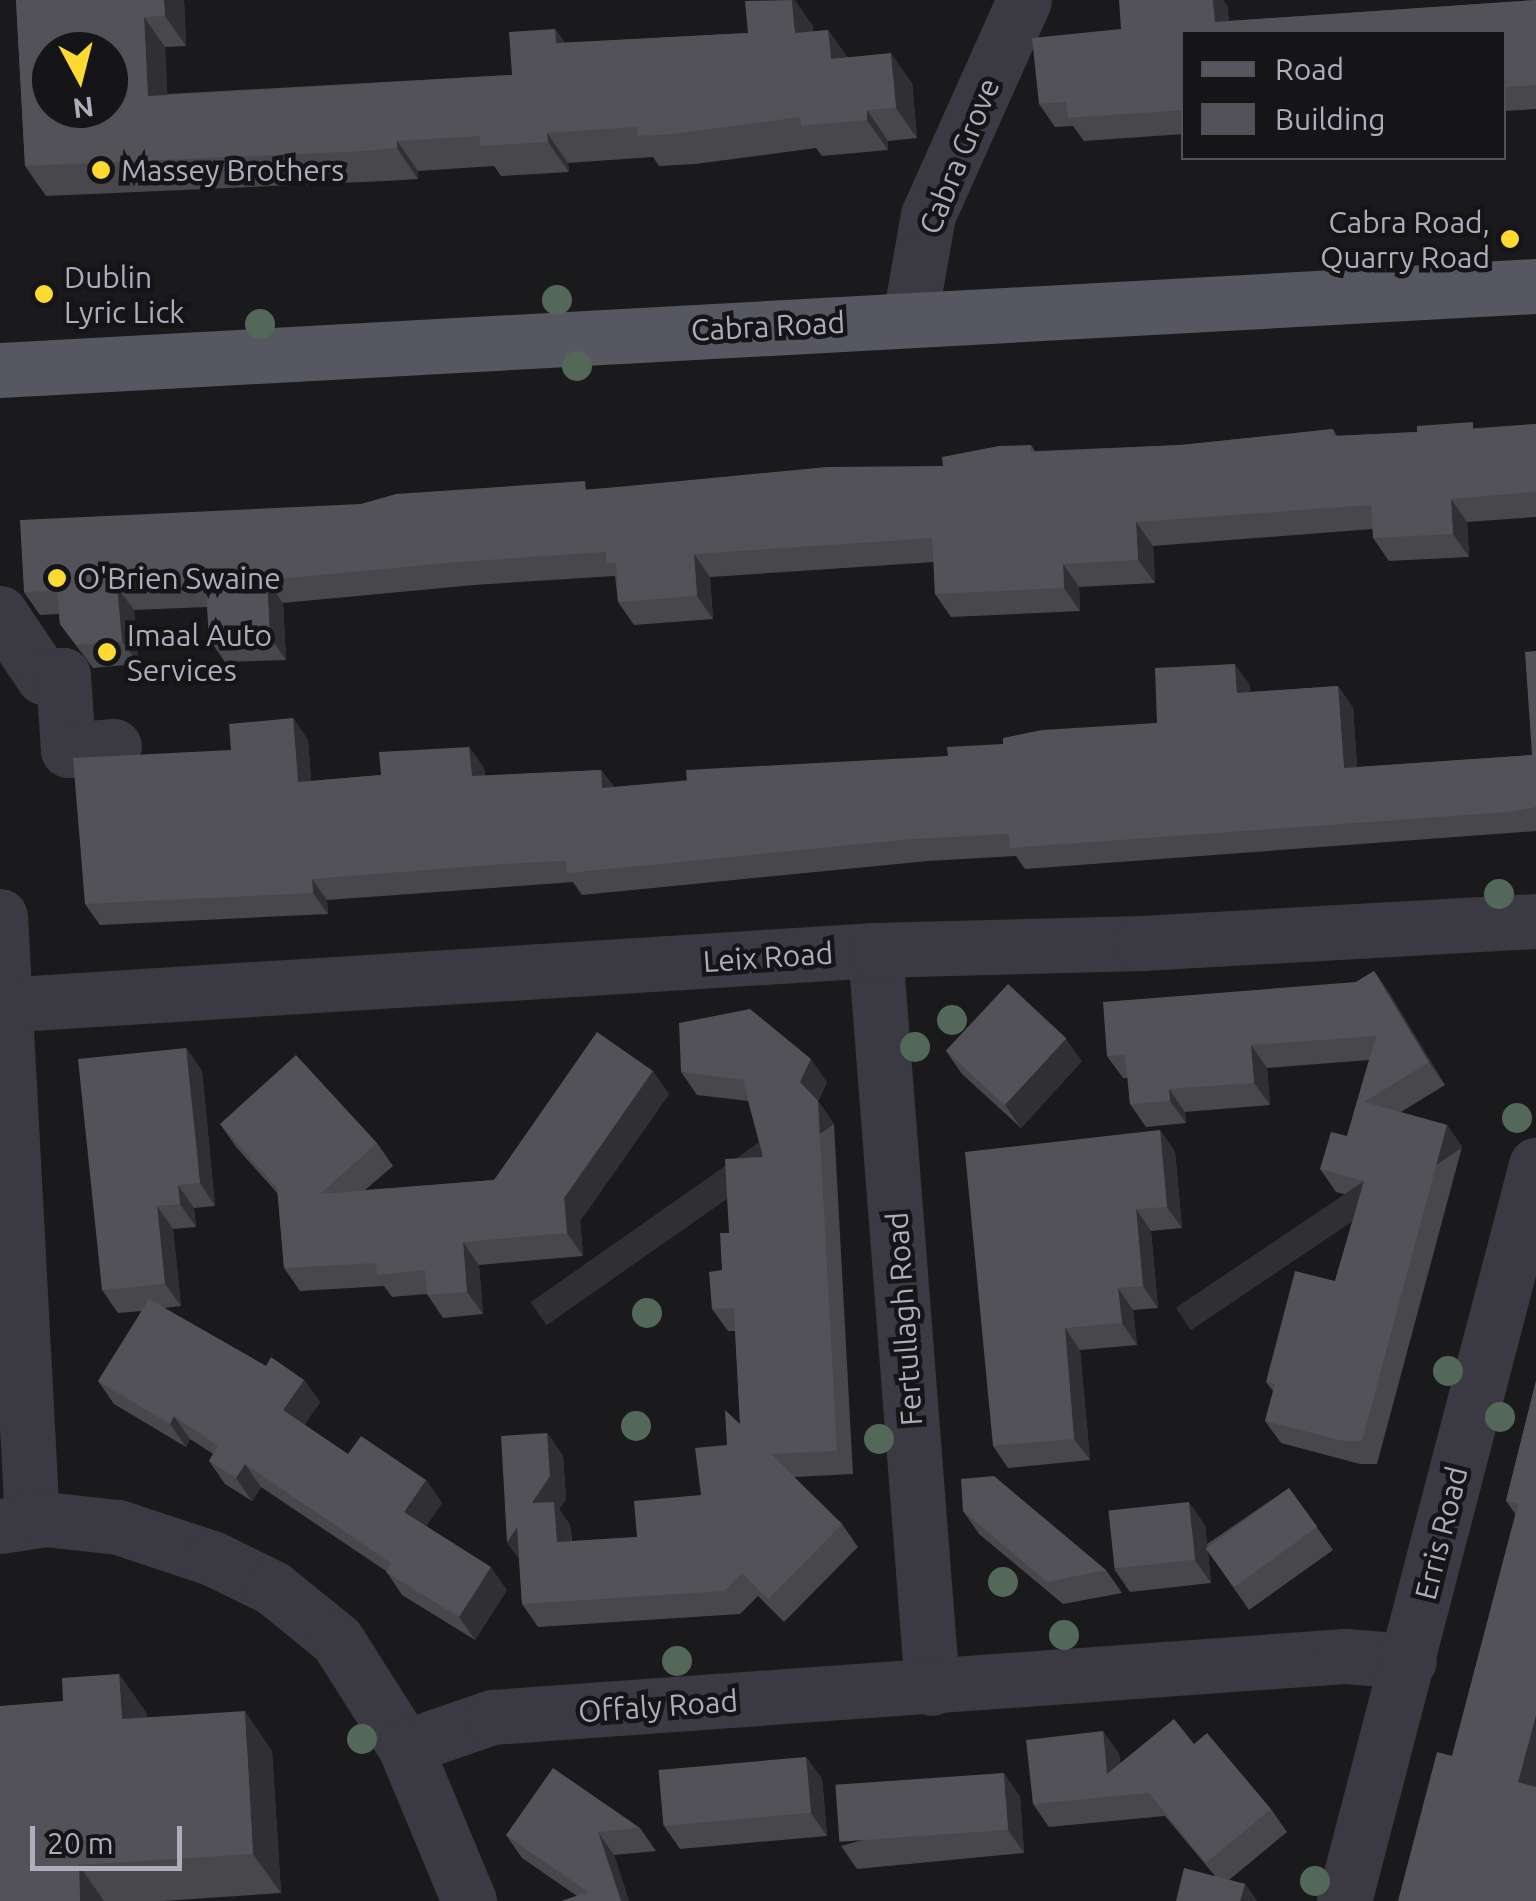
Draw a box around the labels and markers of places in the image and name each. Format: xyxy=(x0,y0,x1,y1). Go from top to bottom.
place label: Massey Brothers xyxy=(121,152,344,188)
marker: Massey Brothers xyxy=(90,159,112,181)
place label: Cabra Road, Quarry Road xyxy=(1320,204,1490,274)
marker: Cabra Road, Quarry Road xyxy=(1499,228,1521,250)
place label: Dublin Lyric Lick xyxy=(64,259,184,330)
marker: Dublin Lyric Lick xyxy=(33,283,55,305)
place label: O'Brien Swaine xyxy=(77,560,281,596)
marker: O'Brien Swaine xyxy=(46,567,68,589)
place label: Imaal Auto Services xyxy=(127,617,272,688)
marker: Imaal Auto Services xyxy=(96,641,118,663)

